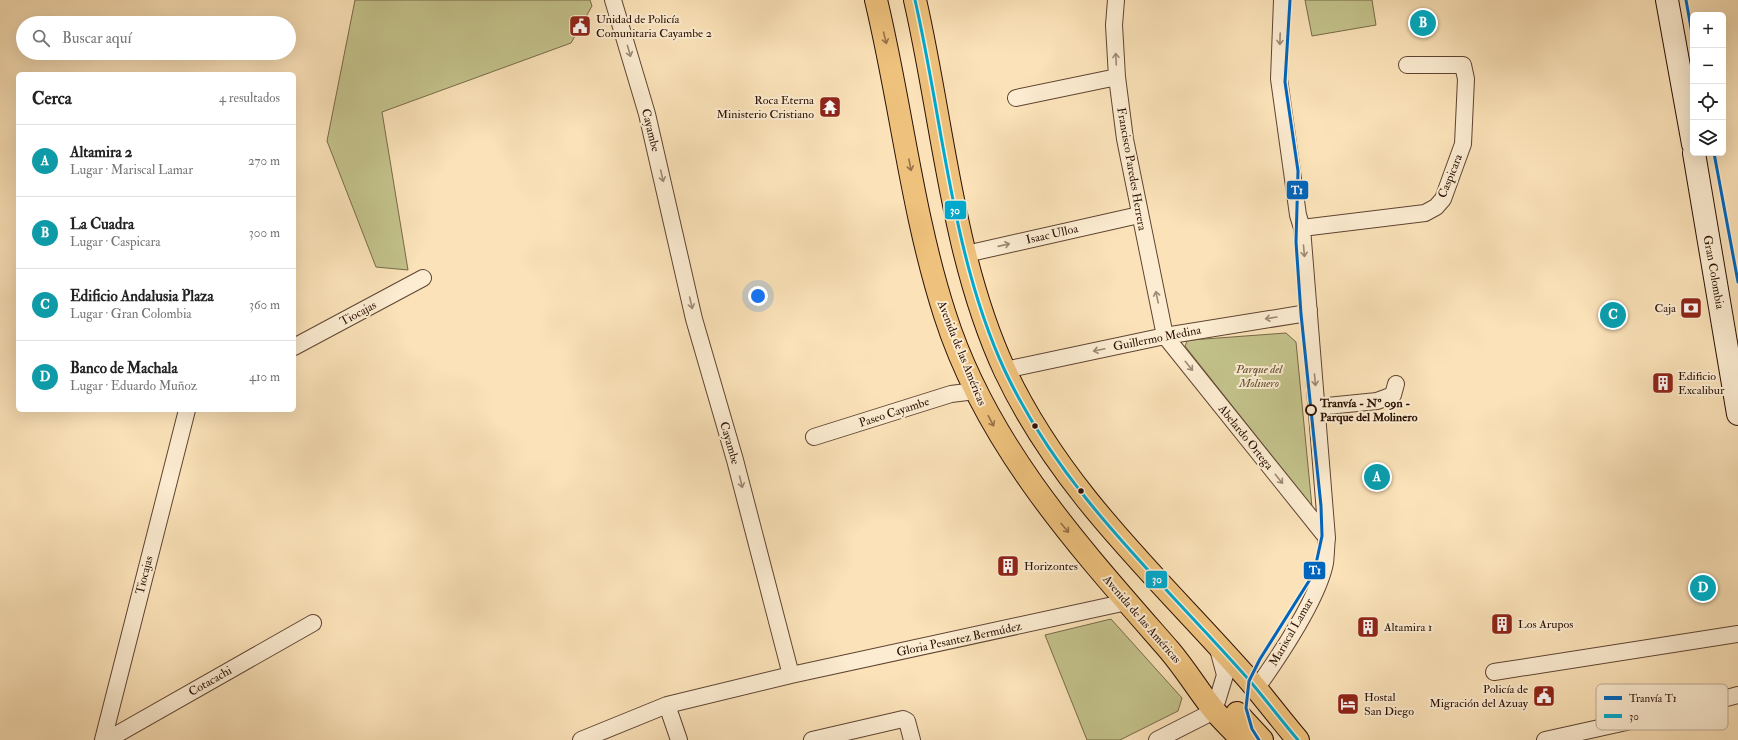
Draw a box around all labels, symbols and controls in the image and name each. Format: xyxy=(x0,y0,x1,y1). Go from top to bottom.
pin: B xyxy=(1410,8,1436,38)
place label: Unidad de Policía Comunitaria Cayambe 2 xyxy=(596,12,712,41)
map controls xyxy=(1690,12,1726,156)
button: + xyxy=(1690,12,1726,48)
public building icon: Unidad de Policía Comunitaria Cayambe 2 xyxy=(567,13,593,39)
search box xyxy=(16,16,296,60)
icon: search xyxy=(30,27,52,49)
text: Buscar aquí xyxy=(62,29,131,48)
one-way arrow xyxy=(881,31,889,44)
one-way arrow xyxy=(1277,32,1284,45)
one-way arrow xyxy=(626,44,633,57)
button: − xyxy=(1690,48,1726,84)
one-way arrow xyxy=(1112,53,1120,66)
button: locate xyxy=(1690,84,1726,120)
text: Cerca xyxy=(32,88,72,109)
text: 4 resultados xyxy=(219,90,280,106)
place label: Roca Eterna Ministerio Cristiano xyxy=(717,93,815,122)
temple icon: Roca Eterna Ministerio Cristiano xyxy=(817,94,843,120)
street label: Francisco Paredes Herrera xyxy=(1113,106,1150,233)
street label: Cayambe xyxy=(638,107,663,153)
button: layers xyxy=(1690,120,1726,156)
text: Altamira 2 xyxy=(70,143,132,162)
street label: Caspicara xyxy=(1435,151,1466,200)
text: A xyxy=(41,153,49,169)
text: 270 m xyxy=(248,153,280,169)
one-way arrow xyxy=(906,159,914,172)
text: Lugar · Mariscal Lamar xyxy=(70,162,193,178)
one-way arrow xyxy=(658,169,666,182)
line badge: T1 xyxy=(1286,180,1309,200)
text: T1 xyxy=(1290,184,1303,197)
line badge: 30 xyxy=(944,200,967,220)
text: 30 xyxy=(950,204,960,217)
text: La Cuadra xyxy=(70,215,134,234)
street label: Isaac Ulloa xyxy=(1025,221,1081,248)
text: B xyxy=(41,225,49,241)
text: 300 m xyxy=(249,225,280,241)
text: Lugar · Caspicara xyxy=(70,234,161,250)
street label: Gran Colombia xyxy=(1700,234,1728,311)
one-way arrow xyxy=(997,241,1010,249)
one-way arrow xyxy=(1300,244,1307,257)
your location xyxy=(748,286,768,306)
text: Edificio Andalusia Plaza xyxy=(70,287,214,306)
one-way arrow xyxy=(1152,291,1160,304)
bank icon: Caja xyxy=(1678,295,1704,321)
one-way arrow xyxy=(687,296,695,309)
text: C xyxy=(40,297,50,313)
text: 360 m xyxy=(249,297,280,313)
street label: Tiocajas xyxy=(337,298,379,329)
street label: Avenida de las Américas xyxy=(933,298,989,408)
pin: C xyxy=(1600,300,1626,330)
place label: Caja xyxy=(1655,301,1677,316)
text: Lugar · Gran Colombia xyxy=(70,306,192,322)
one-way arrow xyxy=(1265,315,1278,323)
street label: Guillermo Medina xyxy=(1112,322,1203,354)
one-way arrow xyxy=(1093,346,1106,354)
text: Banco de Machala xyxy=(70,359,178,378)
one-way arrow xyxy=(1185,361,1194,371)
park label: Parque del Molinero xyxy=(1235,362,1283,391)
text: D xyxy=(40,369,50,385)
text: 410 m xyxy=(249,369,280,385)
place label: Edificio Excalibur xyxy=(1678,369,1725,398)
building icon: Edificio Excalibur xyxy=(1650,370,1676,396)
one-way arrow xyxy=(1311,373,1319,386)
text: Lugar · Eduardo Muñoz xyxy=(70,378,197,394)
street label: Paseo Cayambe xyxy=(857,394,931,431)
place label: Tranvía - Nº 09n - Parque del Molinero xyxy=(1319,396,1418,425)
street label: Abelardo Ortega xyxy=(1214,401,1277,474)
marker: Tranvía - Nº 09n - Parque del Molinero xyxy=(1305,404,1317,416)
one-way arrow xyxy=(988,415,996,427)
street label: Cayambe xyxy=(716,420,743,466)
unlabelled marker xyxy=(1030,421,1040,431)
pin: A xyxy=(1364,462,1390,492)
one-way arrow xyxy=(1275,473,1283,484)
one-way arrow xyxy=(738,475,745,488)
unlabelled marker xyxy=(1076,486,1086,496)
one-way arrow xyxy=(1060,523,1069,534)
building icon: Horizontes xyxy=(995,553,1021,579)
street label: Tiocajas xyxy=(132,554,157,596)
place label: Horizontes xyxy=(1024,559,1078,574)
line badge: T1 xyxy=(1303,561,1326,580)
text: T1 xyxy=(1308,564,1321,577)
line badge: 30 xyxy=(1145,570,1168,589)
street label: Avenida de las Américas xyxy=(1099,572,1184,666)
text: 30 xyxy=(1152,573,1162,586)
pin: D xyxy=(1690,573,1716,603)
street label: Mariscal Lamar xyxy=(1266,595,1317,669)
building icon: Los Arupos xyxy=(1489,611,1515,637)
building icon: Altamira 1 xyxy=(1355,614,1381,640)
place label: Los Arupos xyxy=(1518,617,1573,632)
street label: Gloria Pesantez Bermúdez xyxy=(895,619,1023,660)
place label: Altamira 1 xyxy=(1383,620,1432,635)
street label: Cotacachi xyxy=(186,663,235,700)
place label: Policía de Migración del Azuay xyxy=(1429,682,1529,711)
public building icon: Policía de Migración del Azuay xyxy=(1531,683,1557,709)
legend xyxy=(1596,684,1728,730)
place label: Hostal San Diego xyxy=(1364,690,1414,719)
hotel icon: Hostal San Diego xyxy=(1335,691,1361,717)
text: Tranvía T1 xyxy=(1629,692,1677,705)
text: 30 xyxy=(1629,710,1639,723)

